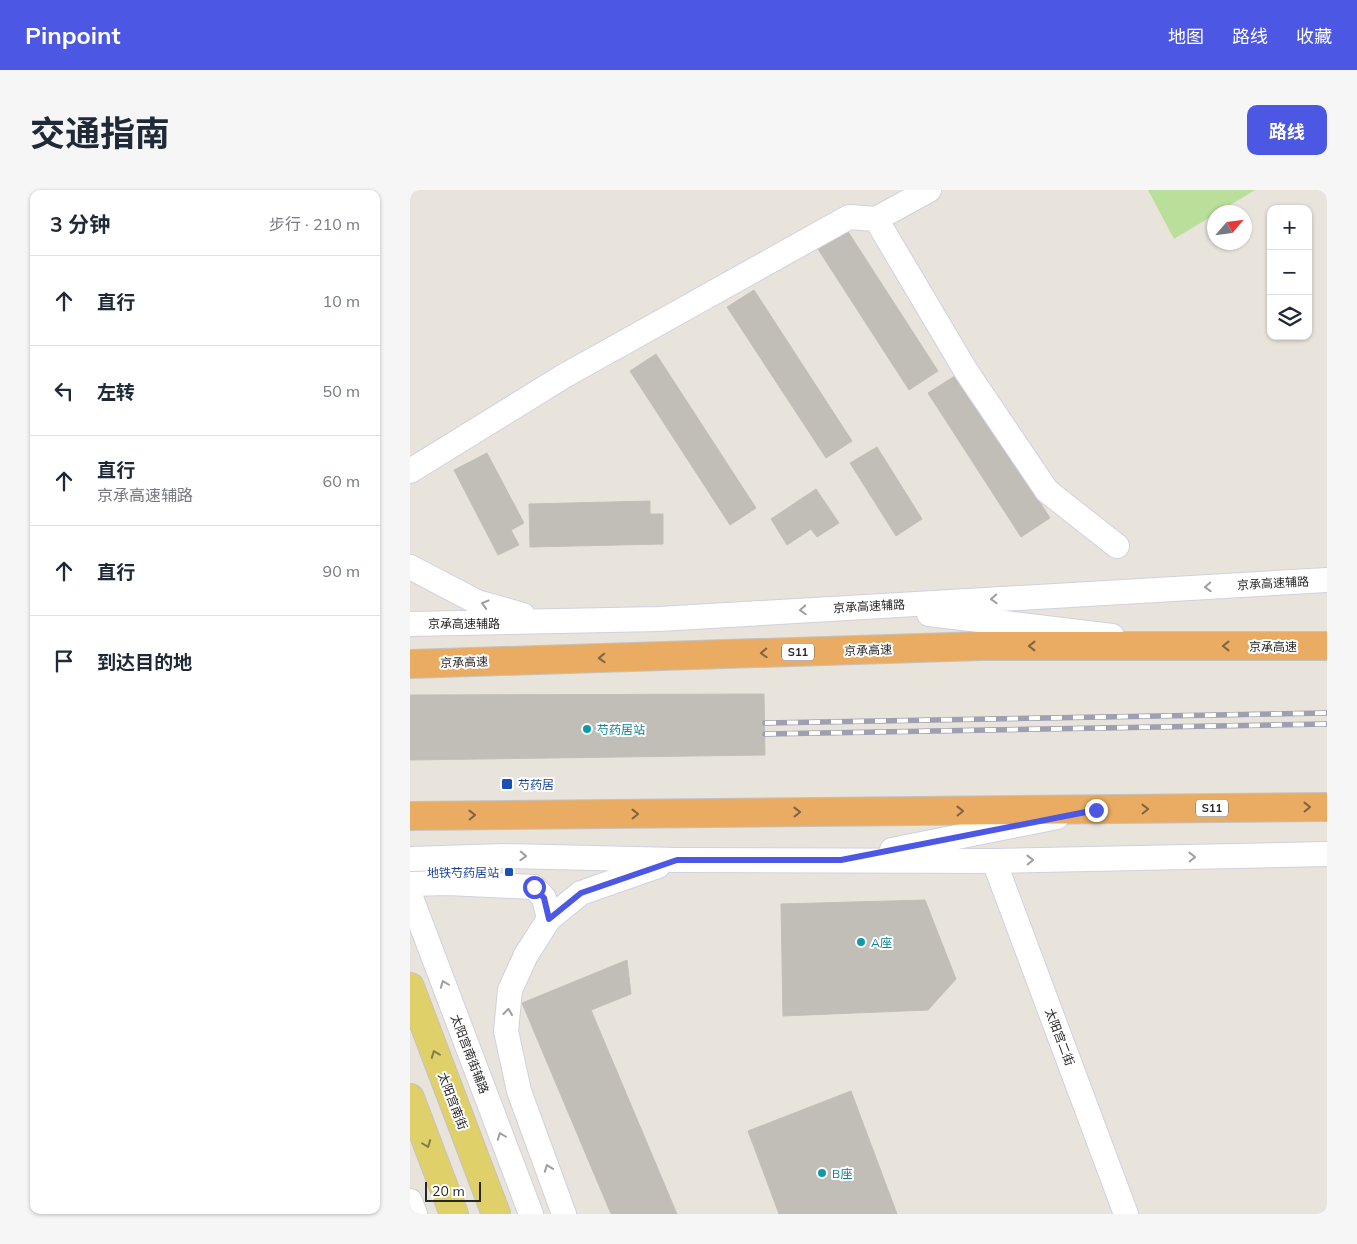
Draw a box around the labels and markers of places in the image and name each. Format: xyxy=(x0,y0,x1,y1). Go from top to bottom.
place label: 芍药居站 xyxy=(597,722,645,737)
marker: 芍药居站 xyxy=(581,723,593,735)
marker: 芍药居 xyxy=(500,777,514,791)
place label: 芍药居 xyxy=(518,777,554,792)
place label: 地铁芍药居站 xyxy=(427,865,499,880)
marker: 地铁芍药居站 xyxy=(503,866,515,878)
place label: A座 xyxy=(871,935,892,950)
marker: A座 xyxy=(855,936,867,948)
place label: B座 xyxy=(832,1166,852,1181)
marker: B座 xyxy=(816,1167,828,1179)

